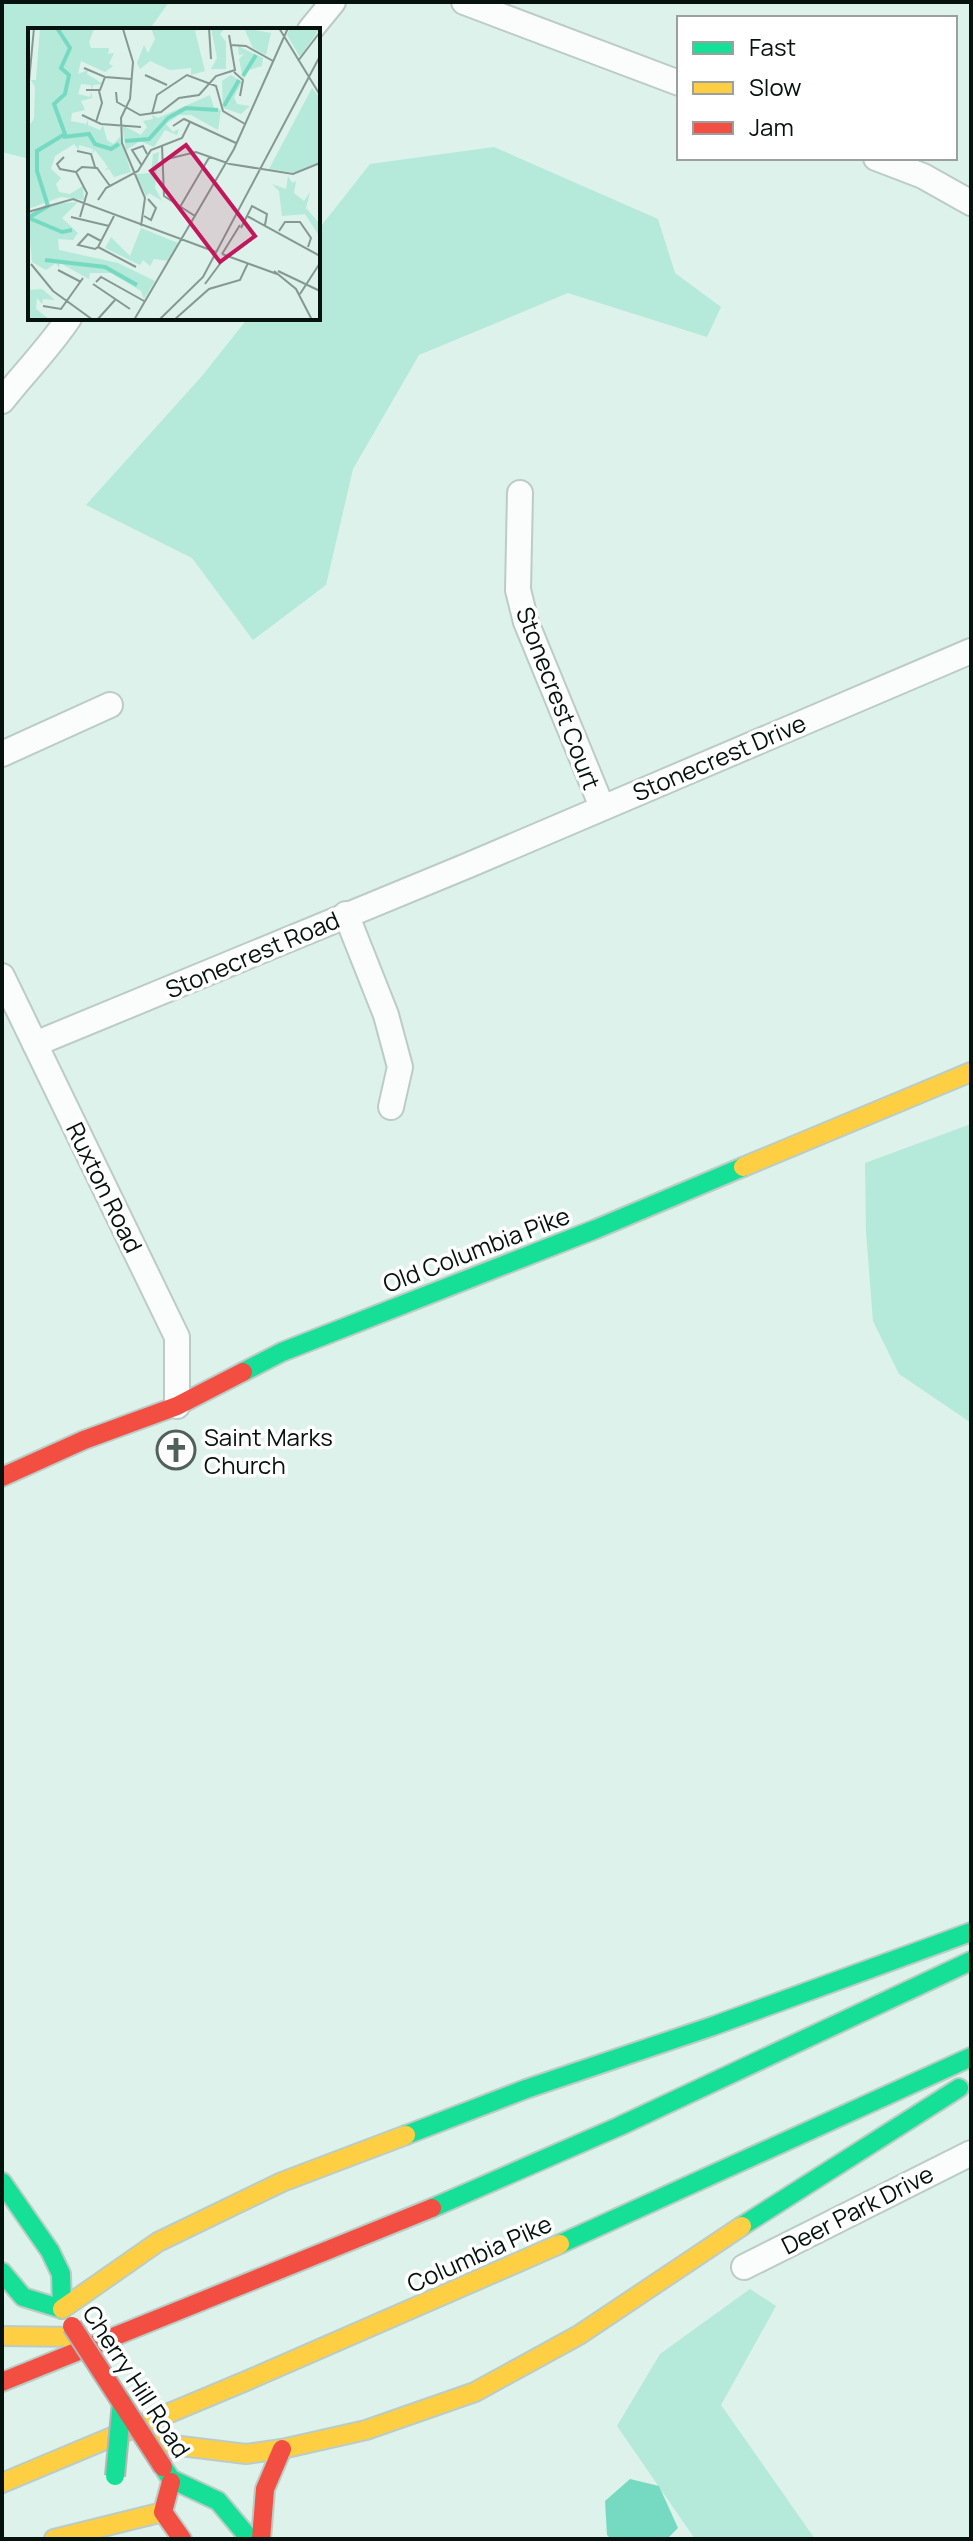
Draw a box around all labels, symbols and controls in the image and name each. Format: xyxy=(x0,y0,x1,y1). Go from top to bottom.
legend xyxy=(677,16,957,160)
inset map xyxy=(28,28,320,320)
text: Fast xyxy=(749,30,796,63)
text: Slow xyxy=(749,70,802,103)
text: Jam xyxy=(749,110,794,143)
street label: Stonecrest Court xyxy=(509,602,609,794)
street label: Stonecrest Drive xyxy=(627,706,811,808)
street label: Stonecrest Road xyxy=(160,902,344,1006)
street label: Ruxton Road xyxy=(59,1116,151,1258)
street label: Old Columbia Pike xyxy=(378,1198,574,1300)
place label: Saint Marks Church xyxy=(204,1420,333,1481)
church icon: Saint Marks Church xyxy=(155,1429,197,1471)
street label: Deer Park Drive xyxy=(775,2157,939,2261)
street label: Columbia Pike xyxy=(401,2206,557,2300)
street label: Cherry Hill Road xyxy=(76,2299,198,2463)

